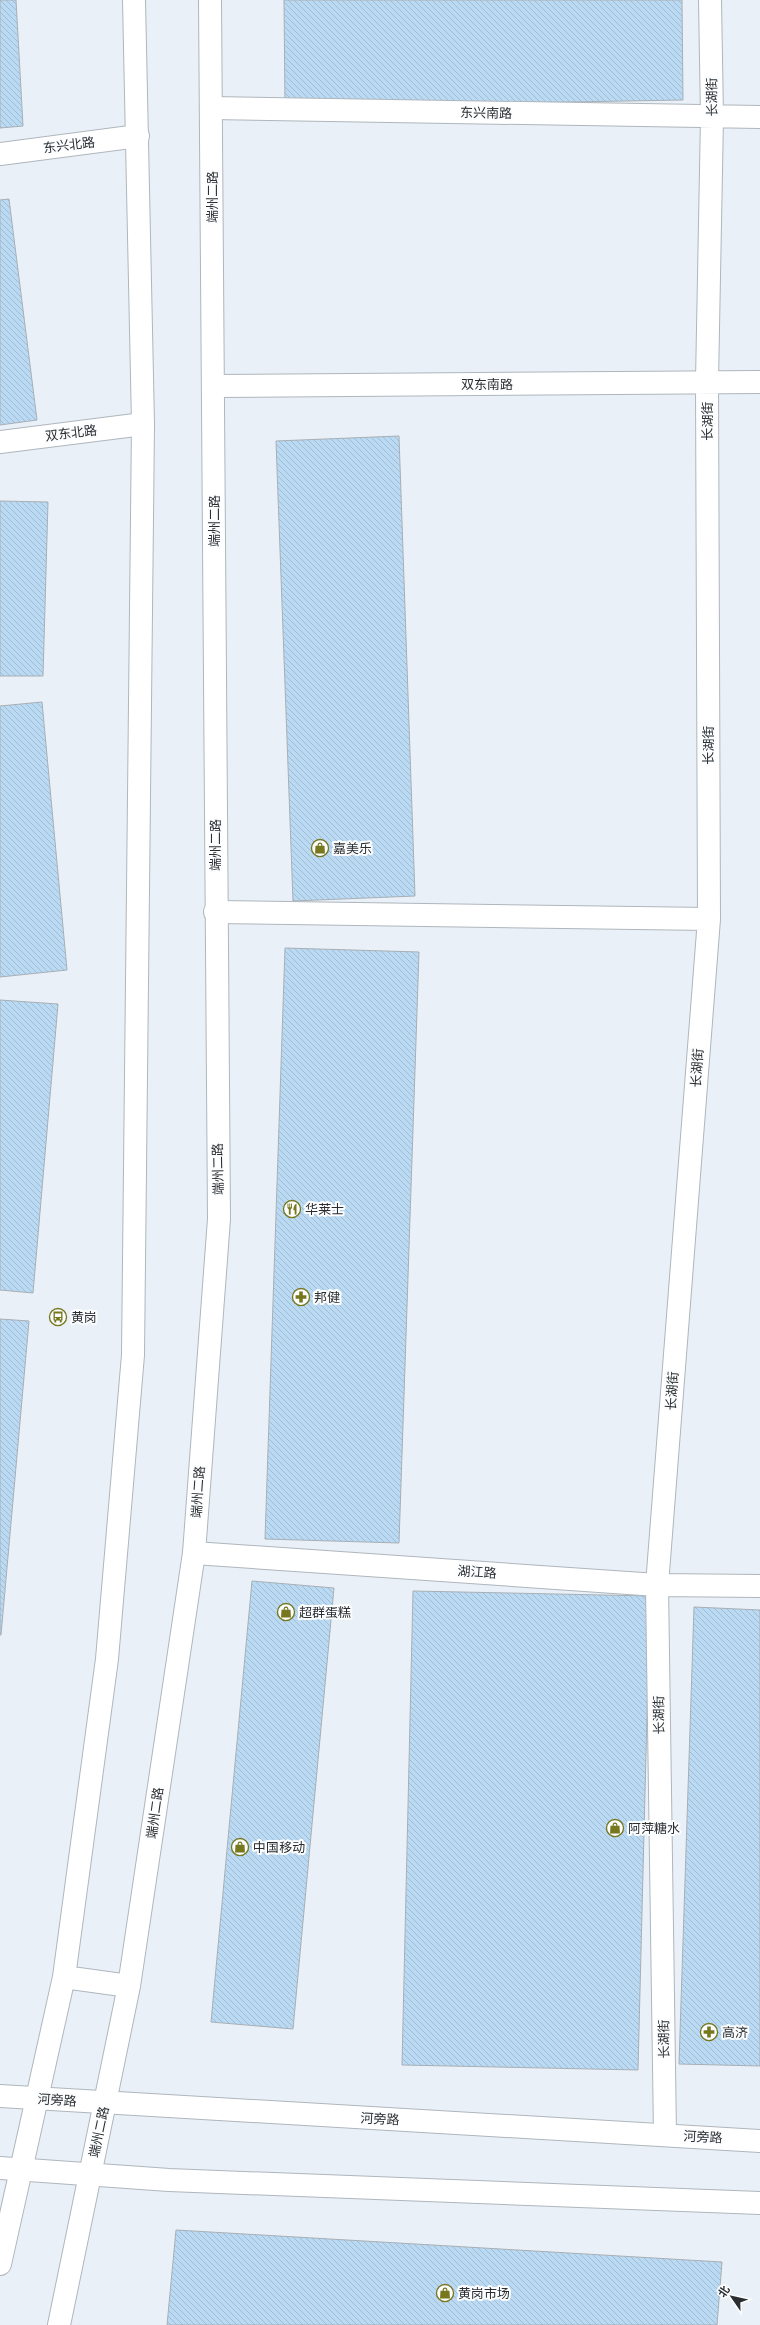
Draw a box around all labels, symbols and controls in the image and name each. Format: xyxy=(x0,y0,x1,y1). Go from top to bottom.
street label: 长湖街 xyxy=(703,77,721,117)
street label: 东兴南路 xyxy=(460,104,512,122)
street label: 东兴北路 xyxy=(42,133,96,157)
street label: 端州二路 xyxy=(204,171,221,223)
street label: 双东南路 xyxy=(461,376,513,393)
street label: 长湖街 xyxy=(699,401,716,441)
street label: 双东北路 xyxy=(44,421,98,445)
street label: 端州二路 xyxy=(206,495,223,547)
street label: 长湖街 xyxy=(700,725,717,765)
street label: 端州二路 xyxy=(207,819,224,871)
shop icon: 嘉美乐 xyxy=(310,838,330,858)
place label: 嘉美乐 xyxy=(333,840,372,857)
street label: 长湖街 xyxy=(687,1048,707,1088)
street label: 端州二路 xyxy=(209,1143,227,1195)
restaurant icon: 华莱士 xyxy=(282,1199,302,1219)
place label: 华莱士 xyxy=(305,1201,344,1218)
pharmacy icon: 邦健 xyxy=(291,1287,311,1307)
place label: 邦健 xyxy=(314,1289,340,1306)
bus stop icon: 黄岗 xyxy=(48,1307,68,1327)
place label: 黄岗 xyxy=(71,1309,97,1326)
street label: 长湖街 xyxy=(662,1371,682,1411)
street label: 端州二路 xyxy=(188,1465,208,1519)
street label: 湖江路 xyxy=(457,1562,497,1582)
shop icon: 超群蛋糕 xyxy=(276,1602,296,1622)
place label: 超群蛋糕 xyxy=(299,1604,351,1621)
street label: 长湖街 xyxy=(650,1695,668,1735)
street label: 端州二路 xyxy=(143,1786,167,1840)
shop icon: 阿萍糖水 xyxy=(605,1818,625,1838)
place label: 阿萍糖水 xyxy=(628,1820,680,1837)
shop icon: 中国移动 xyxy=(230,1837,250,1857)
place label: 中国移动 xyxy=(253,1839,305,1856)
street label: 长湖街 xyxy=(655,2019,673,2059)
pharmacy icon: 高济 xyxy=(699,2022,719,2042)
place label: 高济 xyxy=(722,2024,748,2041)
street label: 河旁路 xyxy=(37,2090,77,2110)
street label: 端州二路 xyxy=(85,2105,113,2159)
street label: 河旁路 xyxy=(360,2109,400,2129)
street label: 河旁路 xyxy=(683,2127,723,2147)
north arrow xyxy=(712,2277,752,2317)
shop icon: 黄岗市场 xyxy=(435,2283,455,2303)
text: 北 xyxy=(715,2283,733,2300)
place label: 黄岗市场 xyxy=(458,2285,510,2302)

